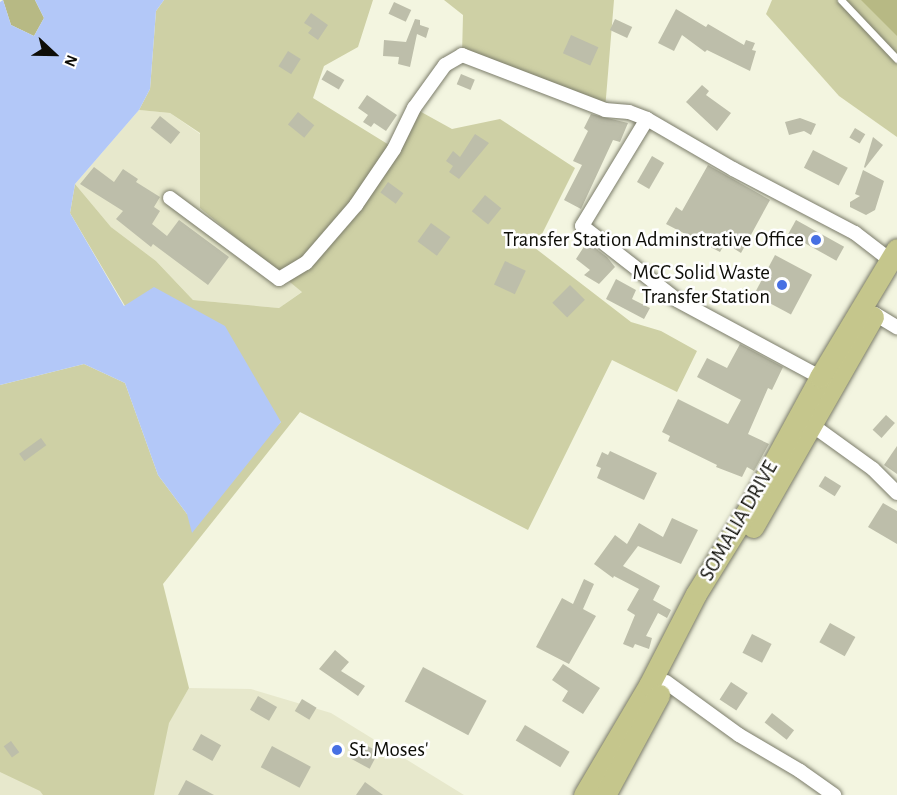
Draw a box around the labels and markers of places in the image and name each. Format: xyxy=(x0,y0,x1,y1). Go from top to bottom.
place label: Transfer Station Adminstrative Office xyxy=(503,227,804,253)
marker: Transfer Station Adminstrative Office xyxy=(809,233,823,247)
place label: MCC Solid Waste Transfer Station xyxy=(633,260,770,310)
marker: MCC Solid Waste Transfer Station xyxy=(775,278,789,292)
place label: St. Moses' xyxy=(349,737,428,763)
marker: St. Moses' xyxy=(330,743,344,757)

